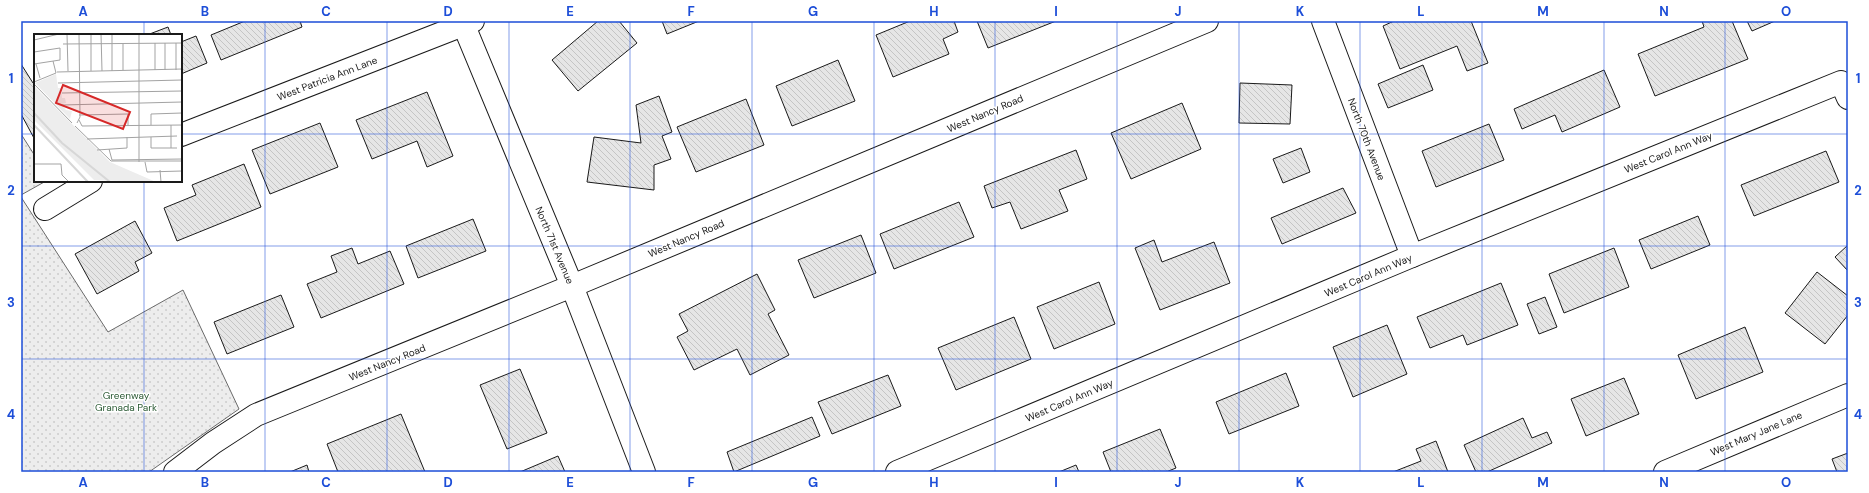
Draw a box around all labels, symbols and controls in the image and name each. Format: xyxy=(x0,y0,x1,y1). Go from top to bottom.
text: A xyxy=(78,3,88,20)
text: B xyxy=(201,3,209,20)
text: C xyxy=(321,3,331,20)
text: D xyxy=(443,3,453,20)
text: E xyxy=(566,3,574,20)
text: F xyxy=(687,3,695,20)
text: G xyxy=(808,3,818,20)
text: H xyxy=(929,3,939,20)
text: I xyxy=(1054,3,1058,20)
text: J xyxy=(1174,3,1182,20)
text: K xyxy=(1296,3,1305,20)
text: L xyxy=(1417,3,1425,20)
text: M xyxy=(1537,3,1549,20)
text: N xyxy=(1659,3,1669,20)
text: O xyxy=(1781,3,1791,20)
inset map xyxy=(34,34,182,182)
street label: West Patricia Ann Lane xyxy=(275,53,379,104)
text: 1 xyxy=(9,70,13,87)
text: 1 xyxy=(1856,70,1860,87)
street label: West Nancy Road xyxy=(945,92,1025,135)
street label: North 70th Avenue xyxy=(1345,96,1388,183)
street label: West Carol Ann Way xyxy=(1622,129,1715,176)
text: 2 xyxy=(7,182,15,199)
text: 2 xyxy=(1854,182,1862,199)
street label: North 71st Avenue xyxy=(532,205,577,286)
street label: West Nancy Road xyxy=(646,217,726,260)
street label: West Carol Ann Way xyxy=(1322,251,1414,300)
text: 3 xyxy=(7,294,15,311)
text: 3 xyxy=(1854,294,1862,311)
street label: West Nancy Road xyxy=(347,341,427,384)
street label: West Carol Ann Way xyxy=(1023,376,1115,425)
park label: Greenway Granada Park xyxy=(95,389,157,414)
text: 4 xyxy=(7,406,15,423)
text: 4 xyxy=(1854,406,1862,423)
street label: West Mary Jane Lane xyxy=(1708,408,1804,459)
text: A xyxy=(78,474,88,491)
text: B xyxy=(201,474,209,491)
text: C xyxy=(321,474,331,491)
text: D xyxy=(443,474,453,491)
text: E xyxy=(566,474,574,491)
text: F xyxy=(687,474,695,491)
text: G xyxy=(808,474,818,491)
text: H xyxy=(929,474,939,491)
text: I xyxy=(1054,474,1058,491)
text: J xyxy=(1174,474,1182,491)
text: K xyxy=(1296,474,1305,491)
text: L xyxy=(1417,474,1425,491)
text: M xyxy=(1537,474,1549,491)
text: N xyxy=(1659,474,1669,491)
text: O xyxy=(1781,474,1791,491)

